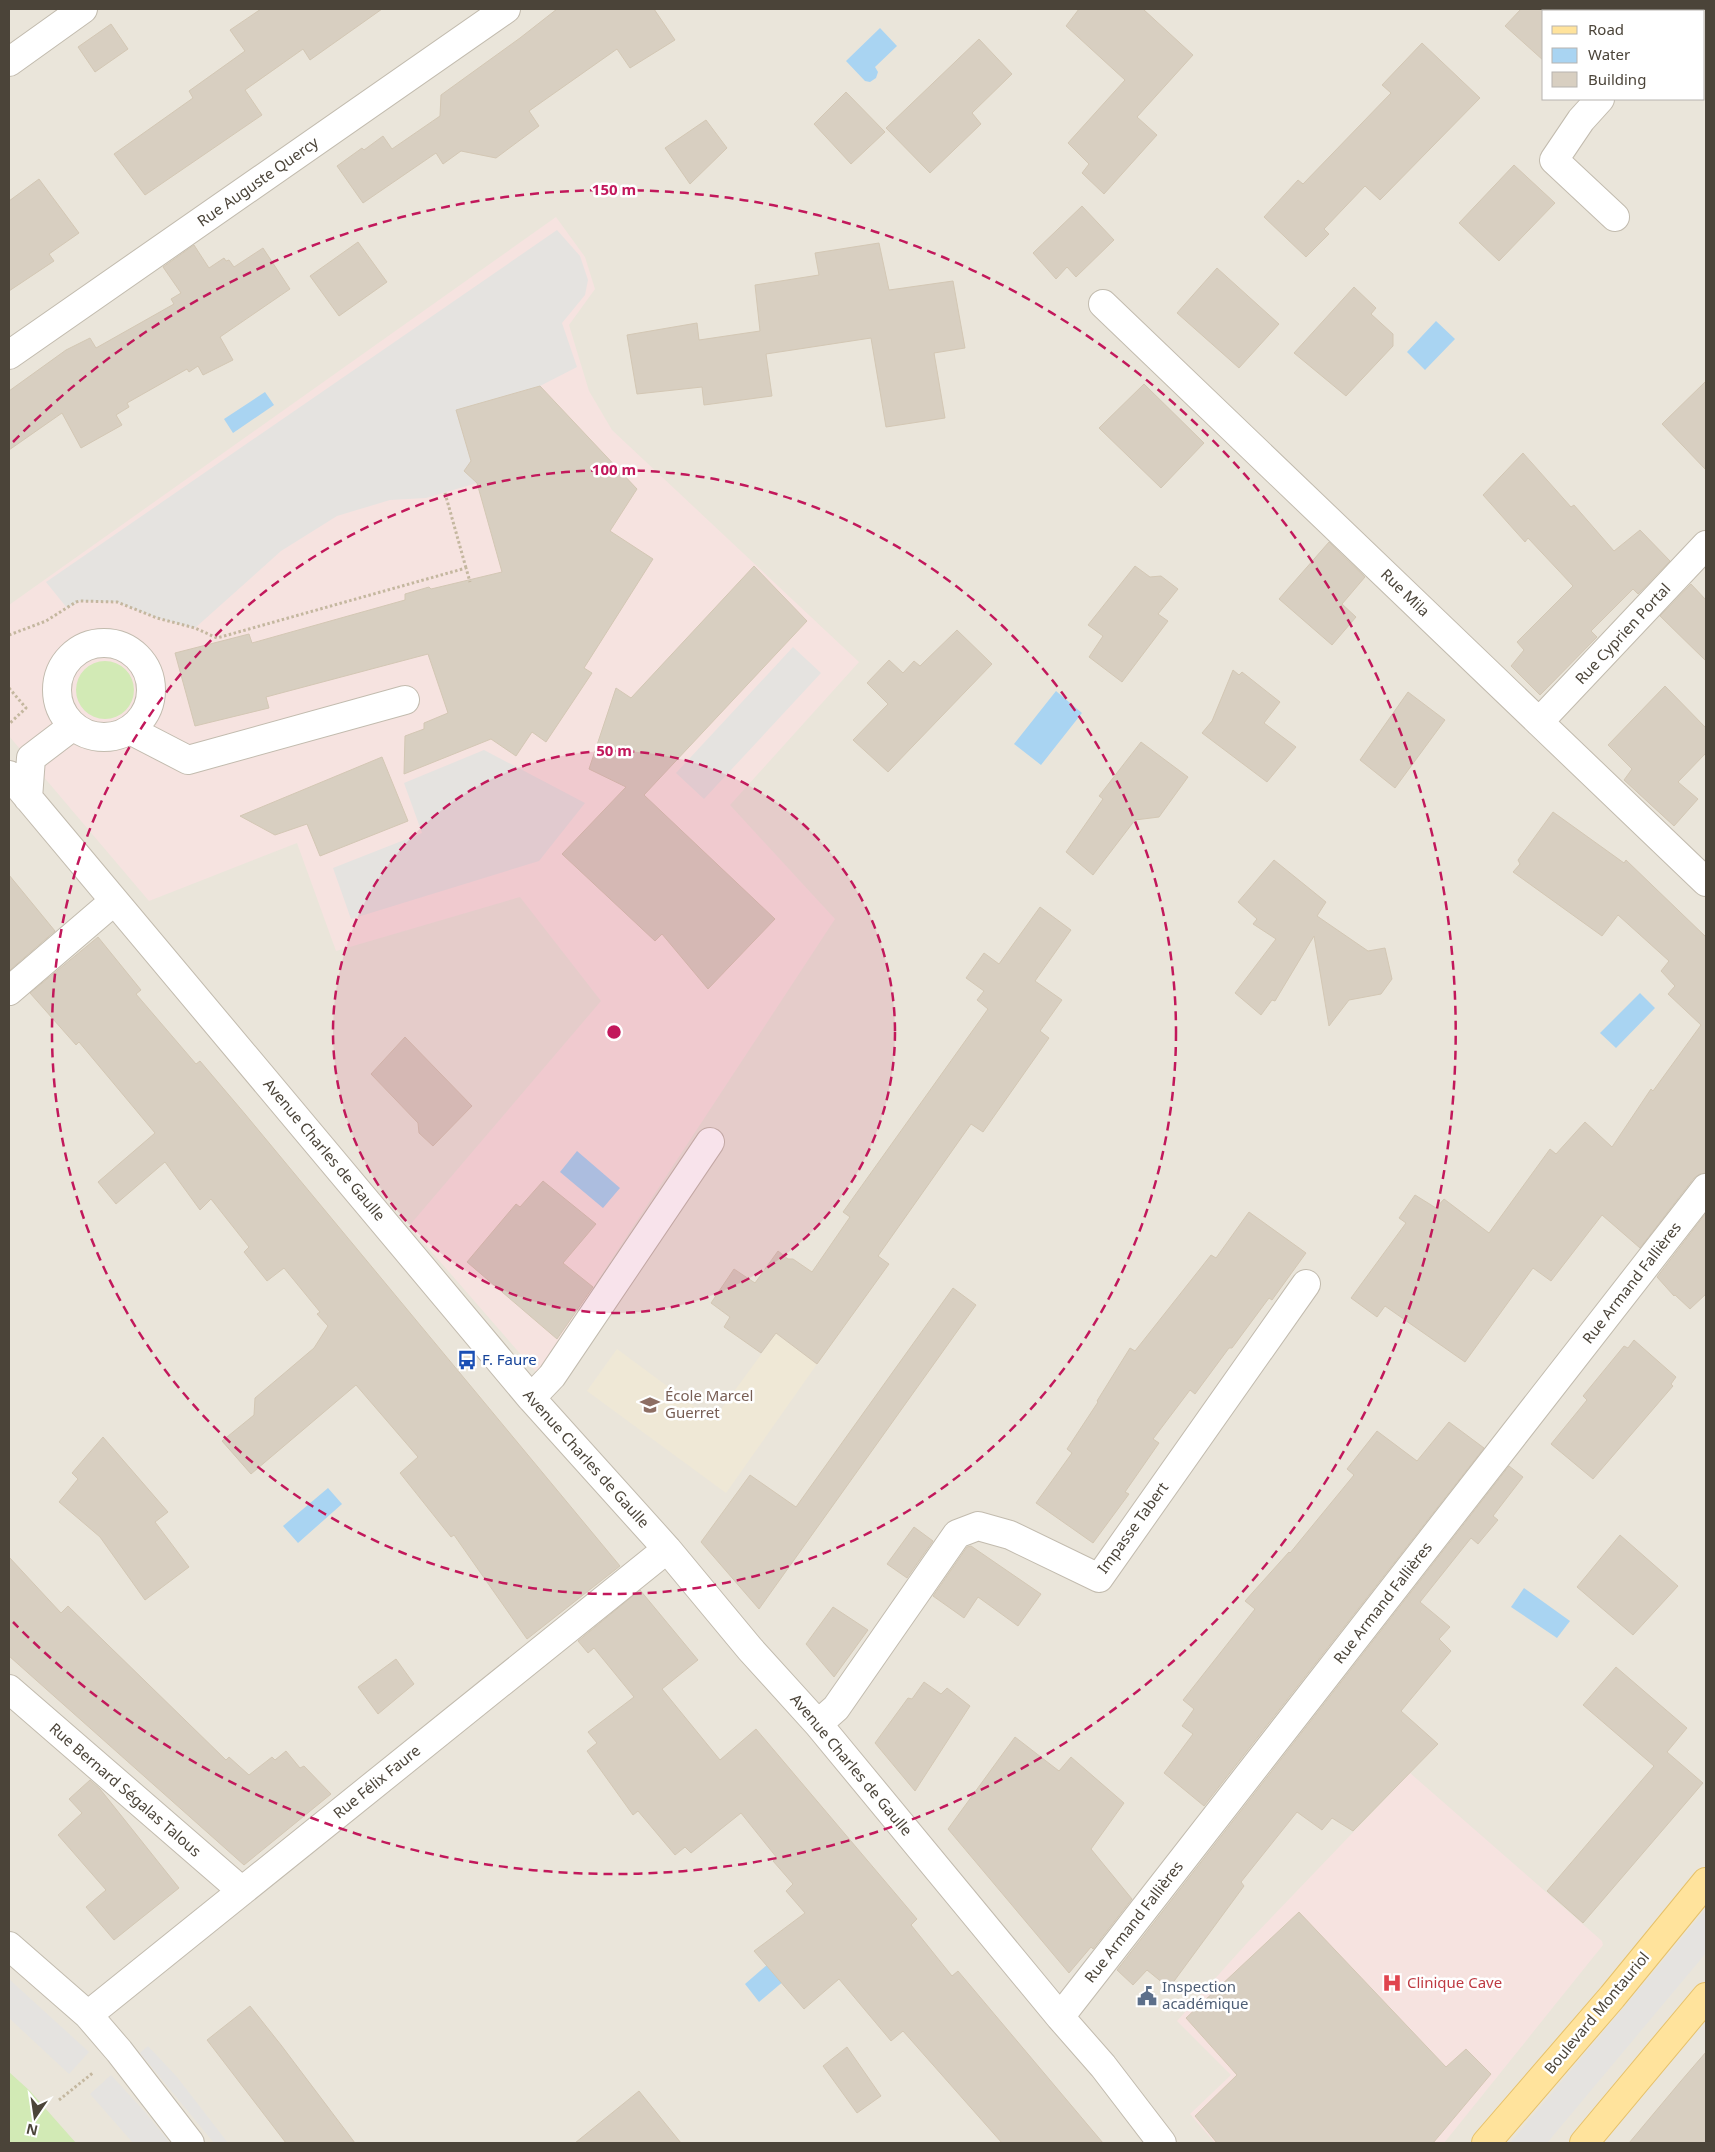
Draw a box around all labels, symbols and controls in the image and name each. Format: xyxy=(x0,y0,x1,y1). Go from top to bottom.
legend xyxy=(1542,10,1705,100)
text: Road xyxy=(1588,19,1624,39)
text: Water xyxy=(1588,44,1630,64)
text: Building xyxy=(1588,69,1646,89)
street label: Rue Auguste Quercy xyxy=(193,132,322,231)
text: 150 m xyxy=(592,179,636,199)
text: 100 m xyxy=(592,459,636,479)
street label: Rue Mila xyxy=(1377,564,1434,621)
street label: Rue Cyprien Portal xyxy=(1570,579,1674,688)
text: 50 m xyxy=(596,740,632,760)
centre of rings xyxy=(605,1023,623,1041)
street label: Avenue Charles de Gaulle xyxy=(259,1074,390,1225)
street label: Rue Armand Fallières xyxy=(1577,1217,1685,1347)
bus stop icon: F. Faure xyxy=(456,1349,478,1371)
place label: F. Faure xyxy=(482,1349,537,1369)
street label: Avenue Charles de Gaulle xyxy=(519,1385,654,1532)
place label: École Marcel Guerret xyxy=(665,1385,753,1422)
school or university icon: École Marcel Guerret xyxy=(639,1394,661,1416)
street label: Impasse Tabert xyxy=(1092,1477,1172,1577)
street label: Rue Armand Fallières xyxy=(1328,1537,1436,1667)
street label: Avenue Charles de Gaulle xyxy=(786,1689,917,1840)
street label: Rue Bernard Ségalas Talous xyxy=(46,1718,206,1861)
street label: Rue Félix Faure xyxy=(329,1740,424,1823)
street label: Rue Armand Fallières xyxy=(1079,1856,1187,1986)
street label: Boulevard Montauriol xyxy=(1539,1947,1653,2077)
hospital icon: Clinique Cave xyxy=(1381,1972,1403,1994)
place label: Clinique Cave xyxy=(1407,1972,1502,1992)
place label: Inspection académique xyxy=(1162,1976,1249,2013)
public building icon: Inspection académique xyxy=(1136,1985,1158,2007)
north arrow xyxy=(10,2092,60,2142)
text: N xyxy=(24,2120,40,2141)

